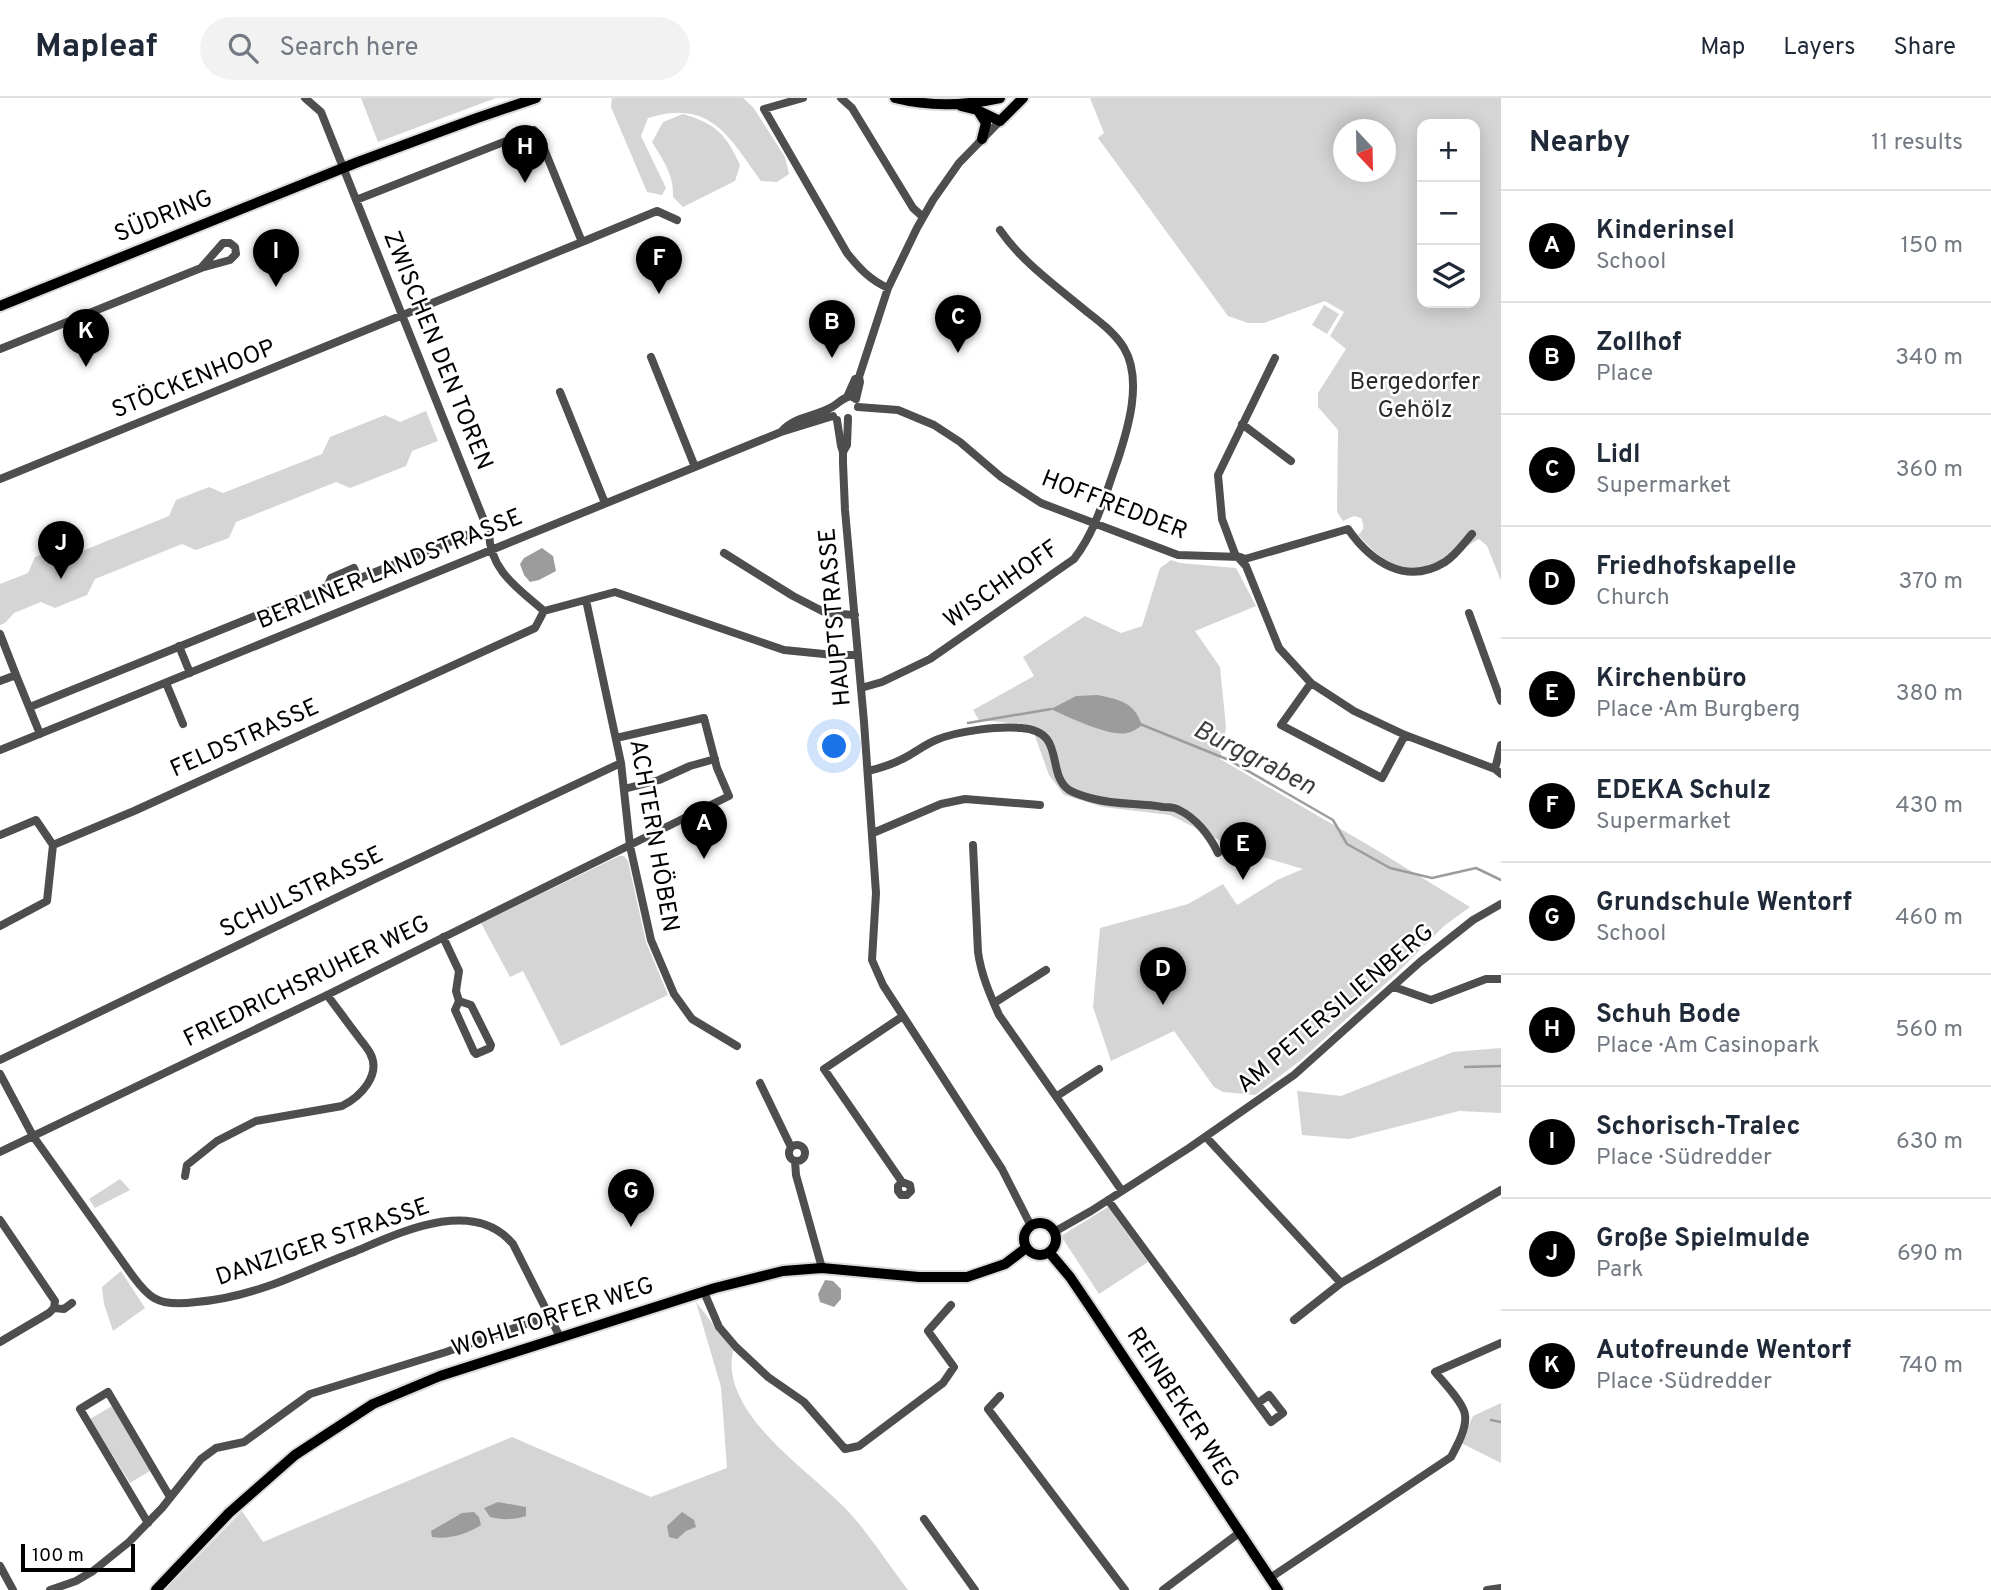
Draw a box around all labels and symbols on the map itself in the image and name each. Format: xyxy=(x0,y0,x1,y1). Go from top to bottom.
north arrow xyxy=(1333,119,1396,182)
pin: H xyxy=(502,125,548,183)
street label: SÜDRING xyxy=(110,182,218,250)
street label: ZWISCHEN DEN TOREN xyxy=(375,227,499,475)
pin: I xyxy=(253,229,299,287)
pin: F xyxy=(636,236,682,294)
pin: C xyxy=(935,295,981,353)
pin: B xyxy=(809,300,855,358)
pin: K xyxy=(63,309,109,367)
street label: STÖCKENHOOP xyxy=(107,332,280,426)
park label: Bergedorfer Gehölz xyxy=(1350,368,1480,426)
street label: HOFFREDDER xyxy=(1037,464,1191,548)
street label: BERLINER LANDSTRASSE xyxy=(253,503,527,637)
pin: J xyxy=(38,521,84,579)
street label: HAUPTSTRASSE xyxy=(813,527,859,707)
street label: WISCHHOFF xyxy=(938,534,1066,636)
street label: FELDSTRASSE xyxy=(166,693,324,785)
water label: Burggraben xyxy=(1187,714,1321,804)
your location xyxy=(817,729,851,763)
street label: ACHTERN HÖBEN xyxy=(621,737,687,935)
pin: A xyxy=(681,801,727,859)
pin: E xyxy=(1220,822,1266,880)
street label: SCHULSTRASSE xyxy=(215,840,389,946)
street label: FRIEDRICHSRUHER WEG xyxy=(179,909,435,1055)
street label: AM PETERSILIENBERG xyxy=(1231,918,1441,1100)
pin: D xyxy=(1140,947,1186,1005)
pin: G xyxy=(608,1169,654,1227)
street label: DANZIGER STRASSE xyxy=(212,1192,434,1294)
street label: WOHLTORFER WEG xyxy=(448,1271,658,1365)
street label: REINBEKER WEG xyxy=(1119,1322,1245,1494)
scale bar xyxy=(21,1541,135,1573)

